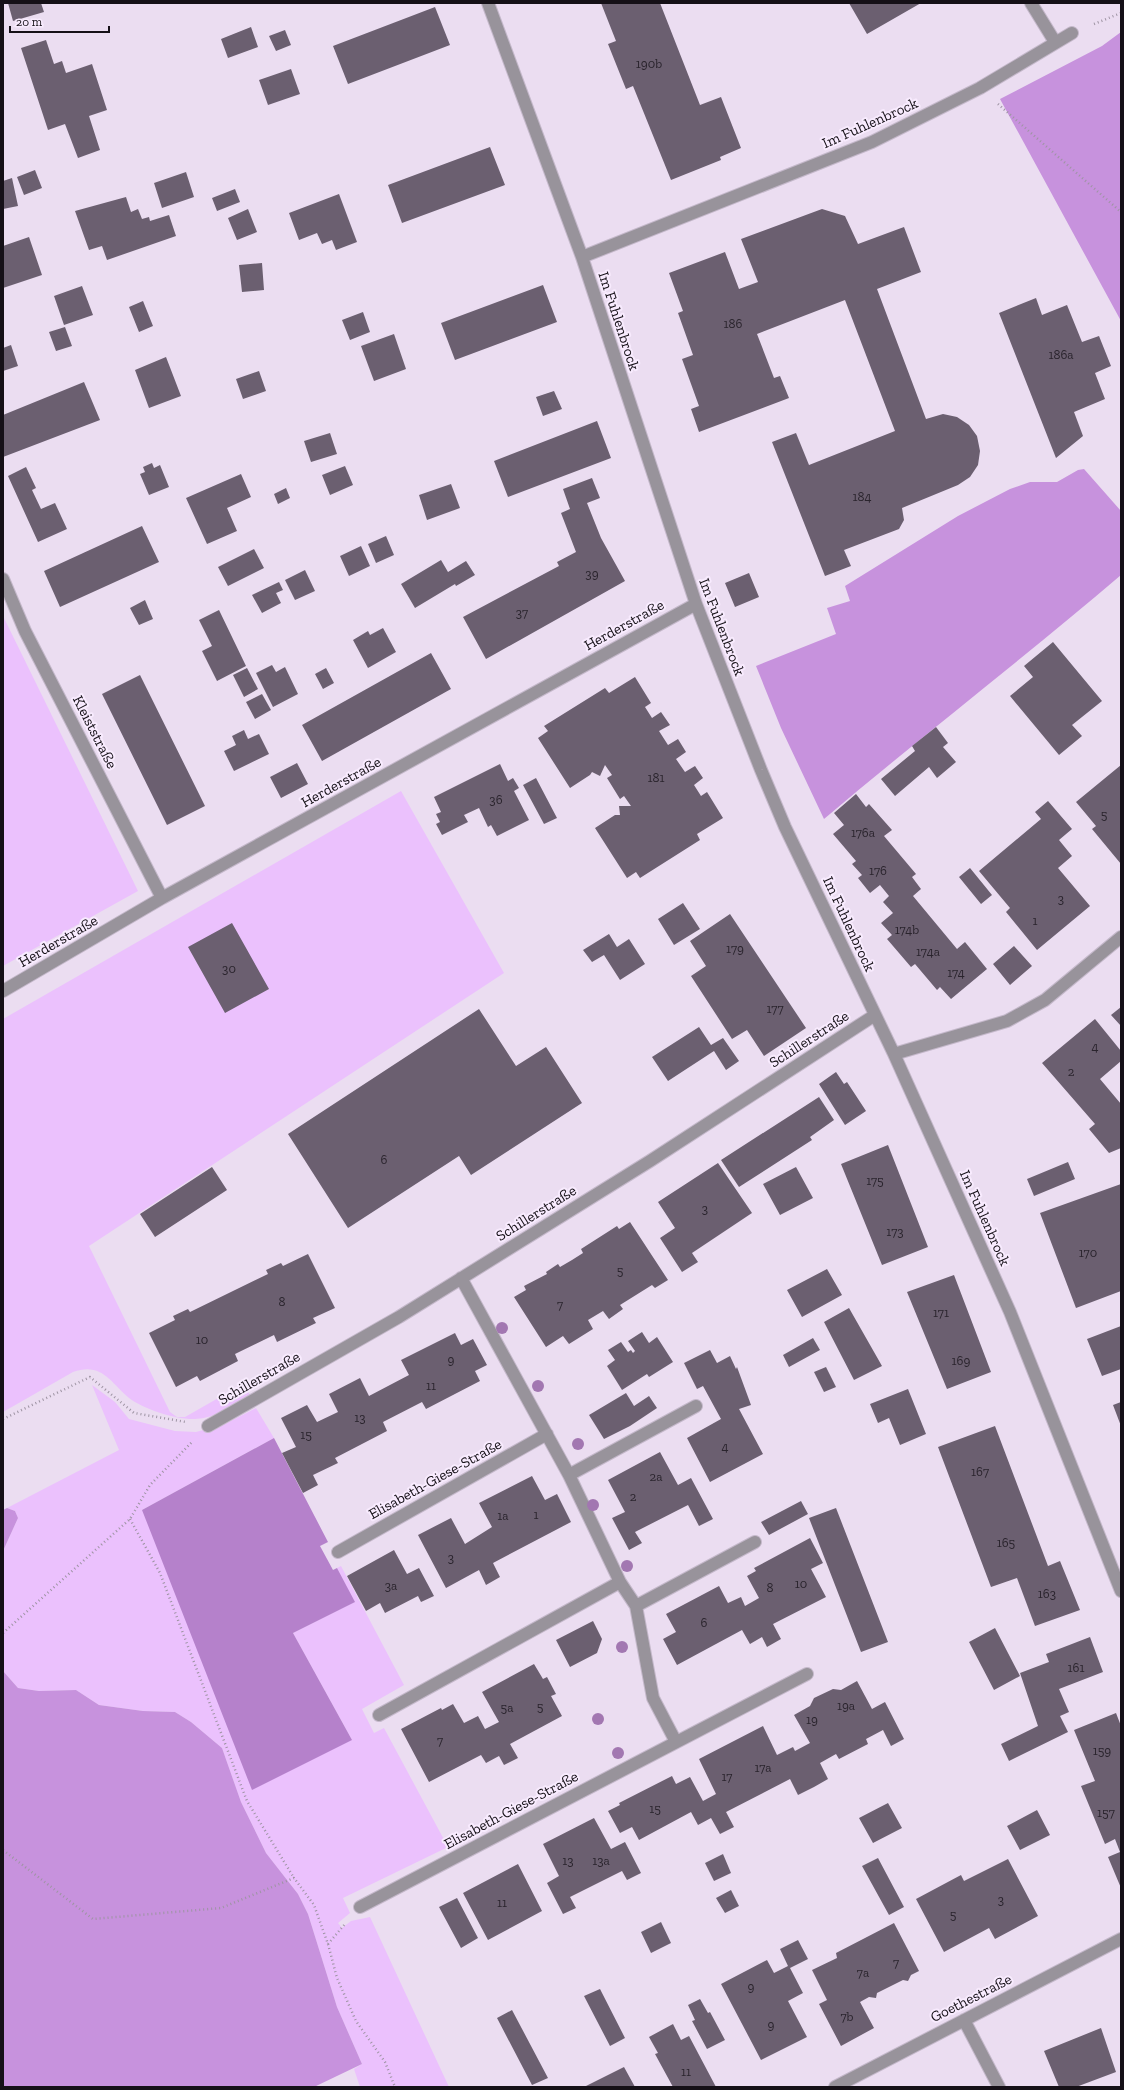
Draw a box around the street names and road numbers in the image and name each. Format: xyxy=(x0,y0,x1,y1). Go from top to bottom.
street label: Im Fuhlenbrock xyxy=(819,94,921,152)
street label: Im Fuhlenbrock xyxy=(595,269,643,373)
street label: Im Fuhlenbrock xyxy=(695,576,749,678)
street label: Herderstraße xyxy=(581,596,667,654)
street label: Kleiststraße xyxy=(69,692,121,772)
street label: Herderstraße xyxy=(298,753,384,811)
street label: Im Fuhlenbrock xyxy=(819,874,879,975)
street label: Herderstraße xyxy=(15,911,101,971)
street label: Schillerstraße xyxy=(766,1007,852,1071)
street label: Im Fuhlenbrock xyxy=(956,1167,1014,1269)
street label: Schillerstraße xyxy=(492,1181,580,1245)
street label: Schillerstraße xyxy=(215,1347,303,1409)
street label: Elisabeth-Giese-Straße xyxy=(365,1435,505,1523)
street label: Elisabeth-Giese-Straße xyxy=(441,1767,581,1853)
street label: Goethestraße xyxy=(927,1970,1015,2026)

